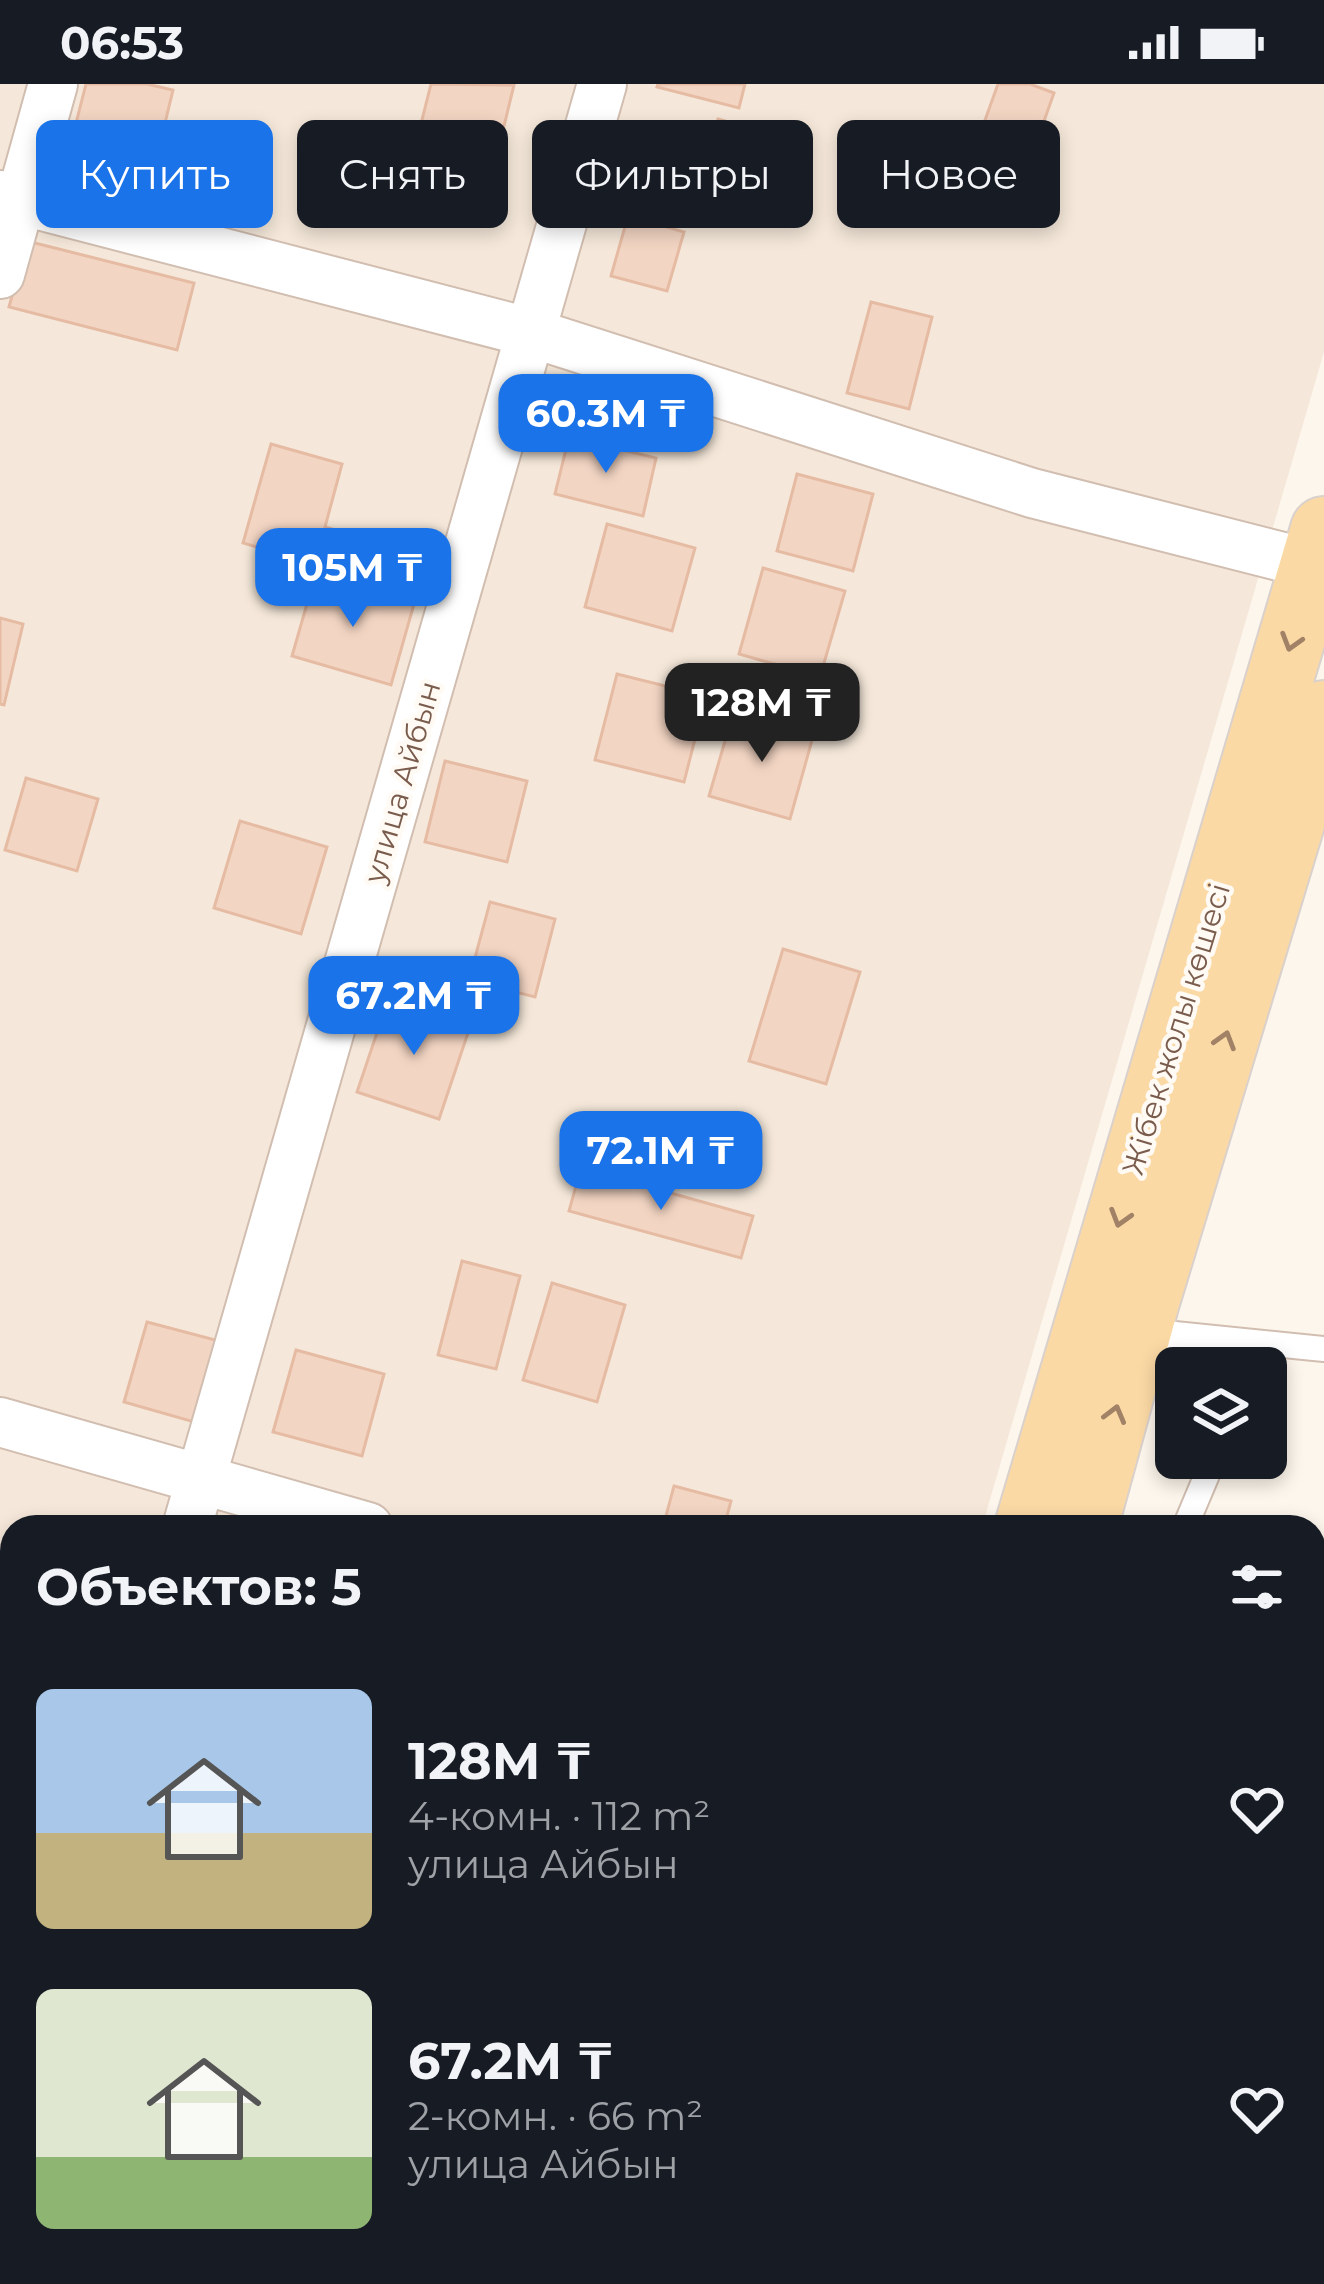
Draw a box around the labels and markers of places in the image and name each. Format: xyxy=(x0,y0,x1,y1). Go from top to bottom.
pin: 60.3M ₸ xyxy=(495,374,717,476)
pin: 105M ₸ xyxy=(255,528,451,630)
pin: 128M ₸ xyxy=(664,663,860,765)
pin: 67.2M ₸ xyxy=(303,956,525,1058)
pin: 72.1M ₸ xyxy=(550,1111,772,1213)

